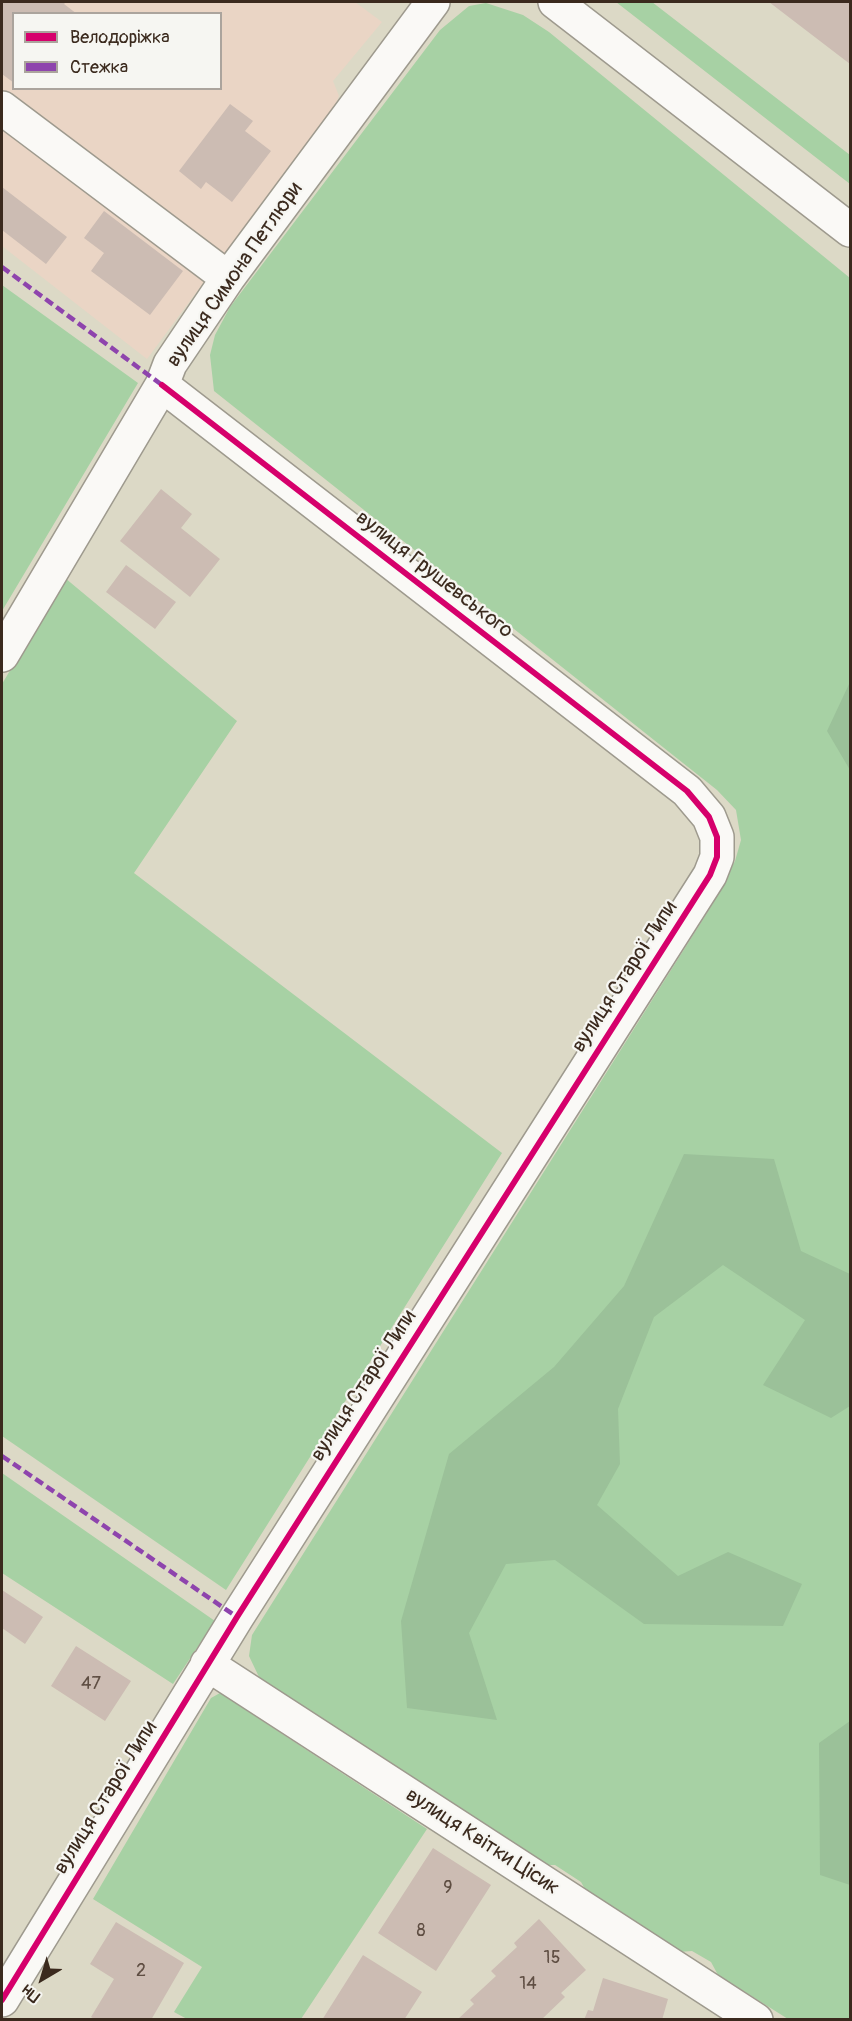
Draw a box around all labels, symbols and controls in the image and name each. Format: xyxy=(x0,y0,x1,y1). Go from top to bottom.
legend xyxy=(12,12,222,90)
text: Велодоріжка xyxy=(70,26,170,49)
text: Стежка xyxy=(70,56,128,79)
street label: вулиця Симона Петлюри xyxy=(162,178,308,372)
street label: вулиця Грушевського xyxy=(350,506,518,644)
street label: вулиця Старої Липи xyxy=(567,897,683,1057)
street label: вулиця Старої Липи xyxy=(306,1306,422,1466)
house number: 47 xyxy=(81,1673,101,1695)
street label: вулиця Старої Липи xyxy=(49,1717,163,1879)
street label: вулиця Квітки Цісик xyxy=(400,1783,564,1901)
house number: 9 xyxy=(443,1877,453,1899)
house number: 8 xyxy=(416,1920,426,1942)
house number: 15 xyxy=(544,1947,560,1969)
north arrow xyxy=(12,1949,72,2009)
house number: 2 xyxy=(136,1960,146,1982)
house number: 14 xyxy=(519,1973,537,1995)
text: Пн xyxy=(18,1980,44,2006)

